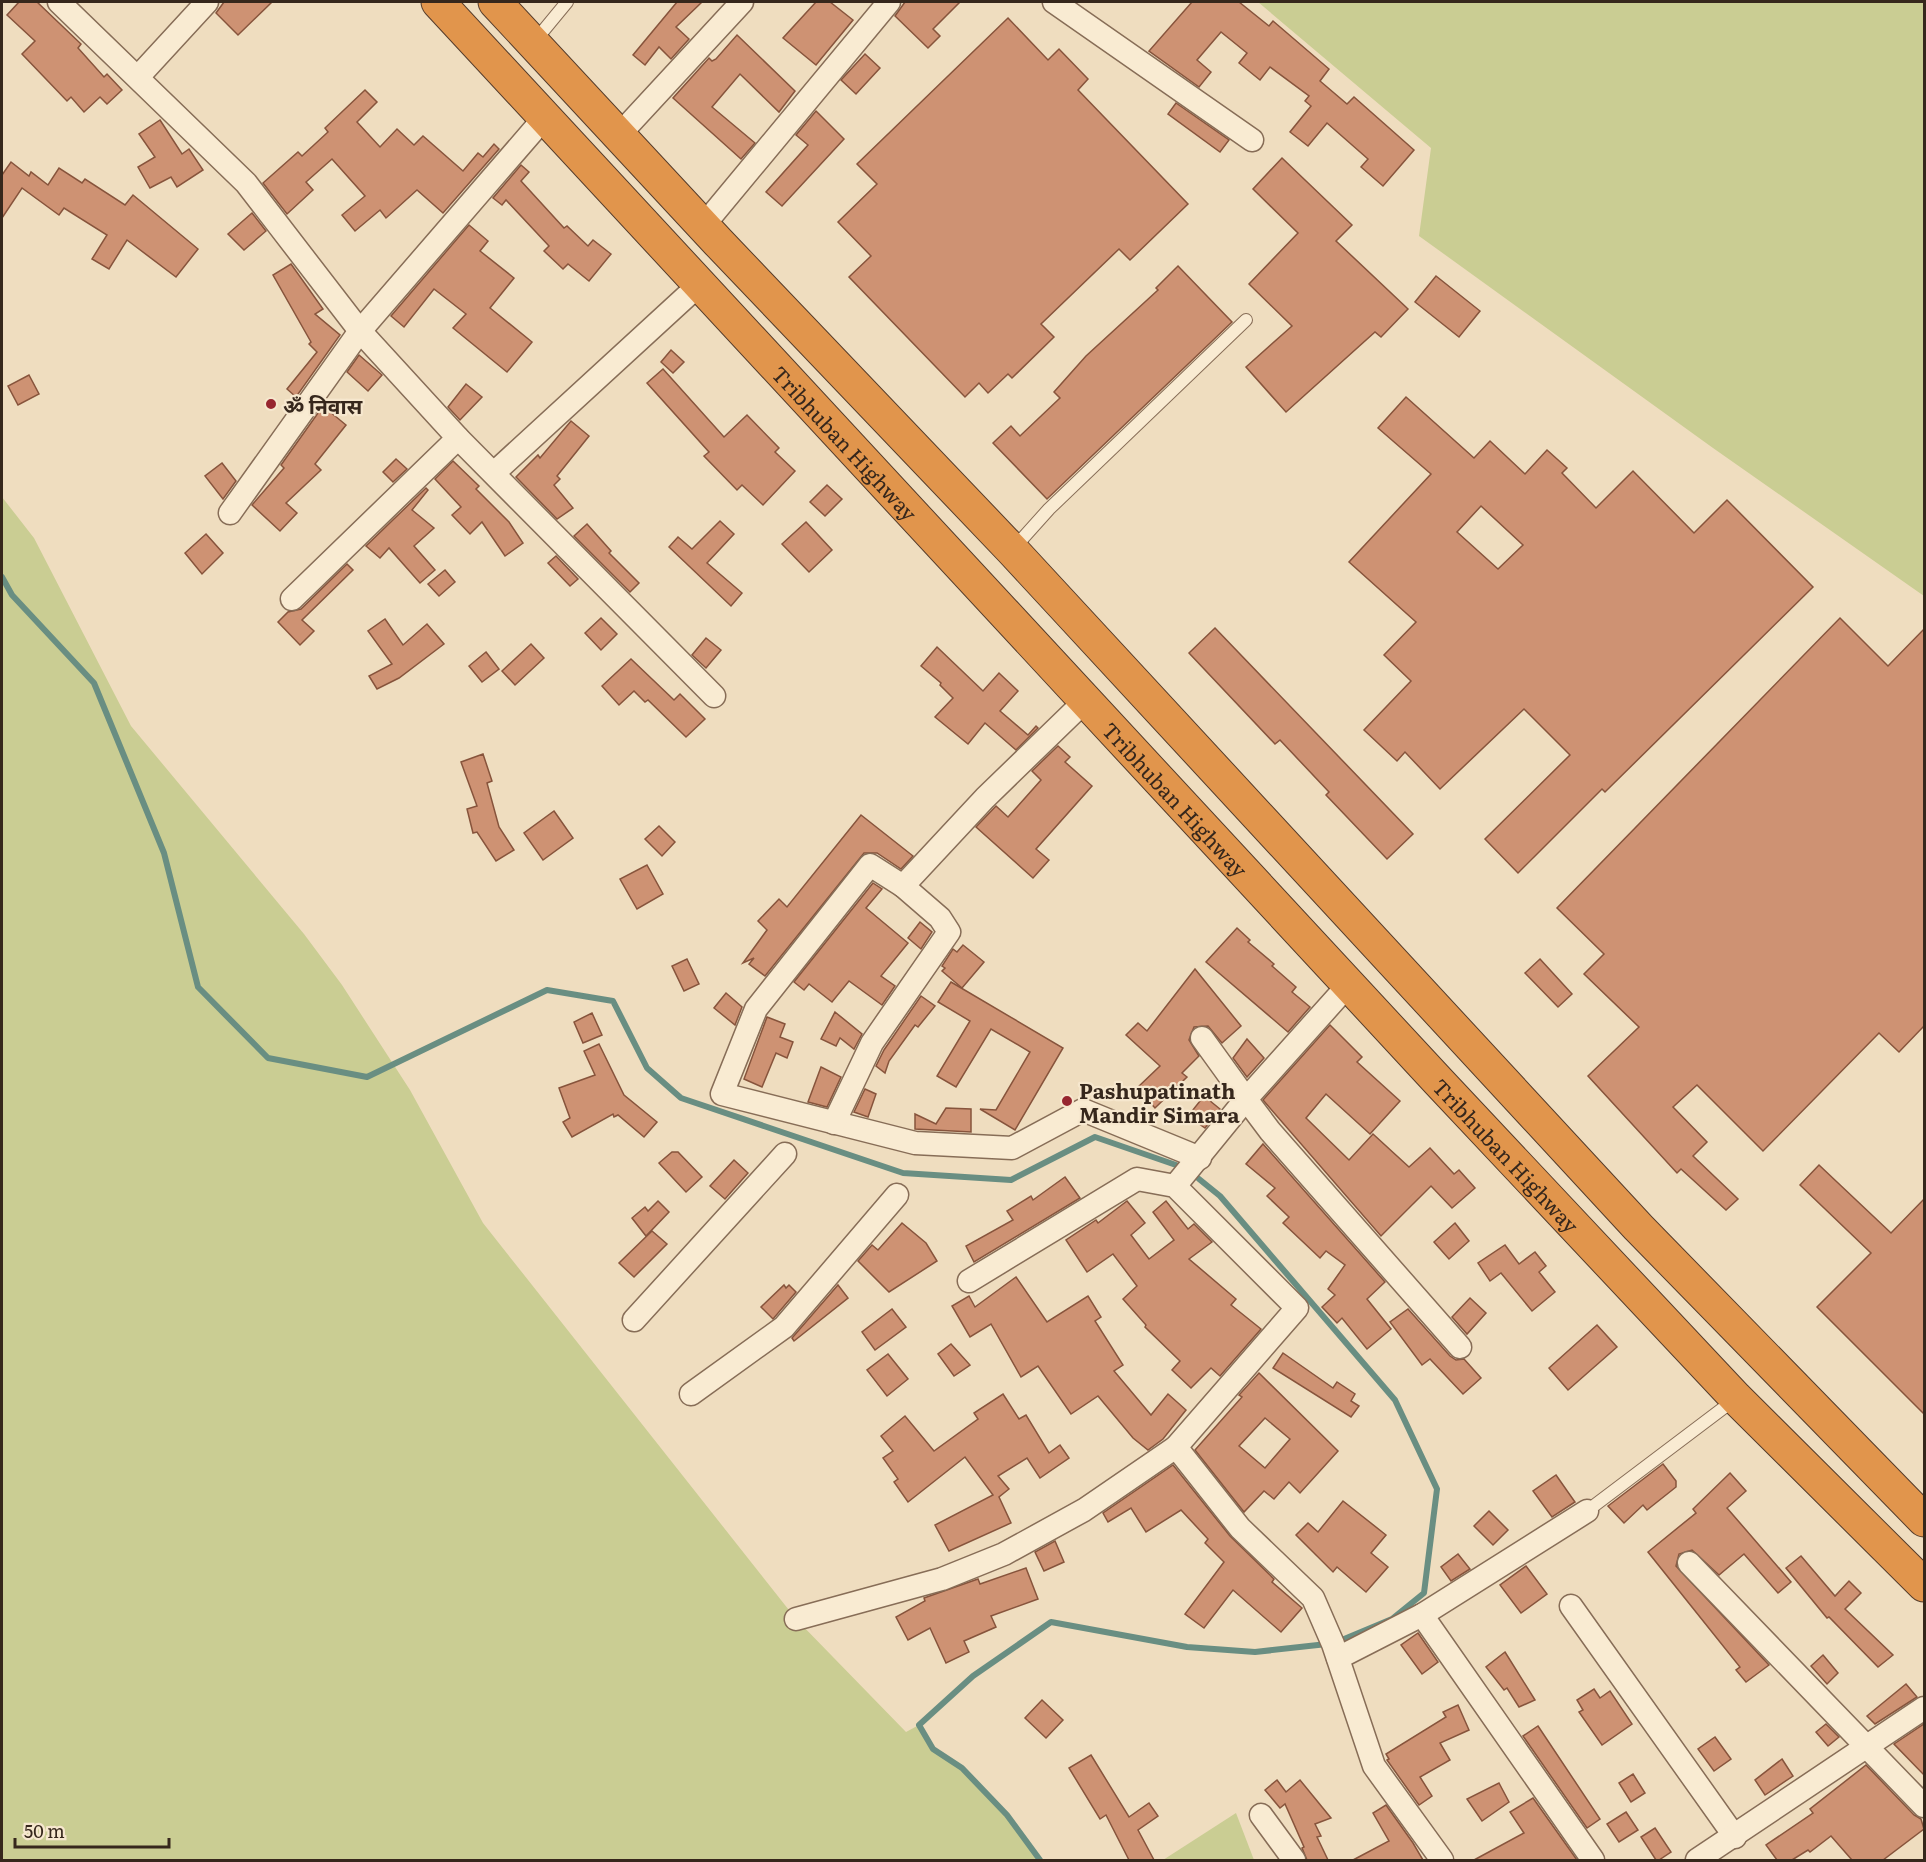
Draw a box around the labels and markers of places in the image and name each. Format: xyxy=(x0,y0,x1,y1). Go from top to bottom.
place label: ॐ निवास xyxy=(283,389,363,420)
marker: ॐ निवास xyxy=(264,397,278,411)
place label: Pashupatinath Mandir Simara xyxy=(1079,1074,1241,1129)
marker: Pashupatinath Mandir Simara xyxy=(1060,1094,1074,1108)

